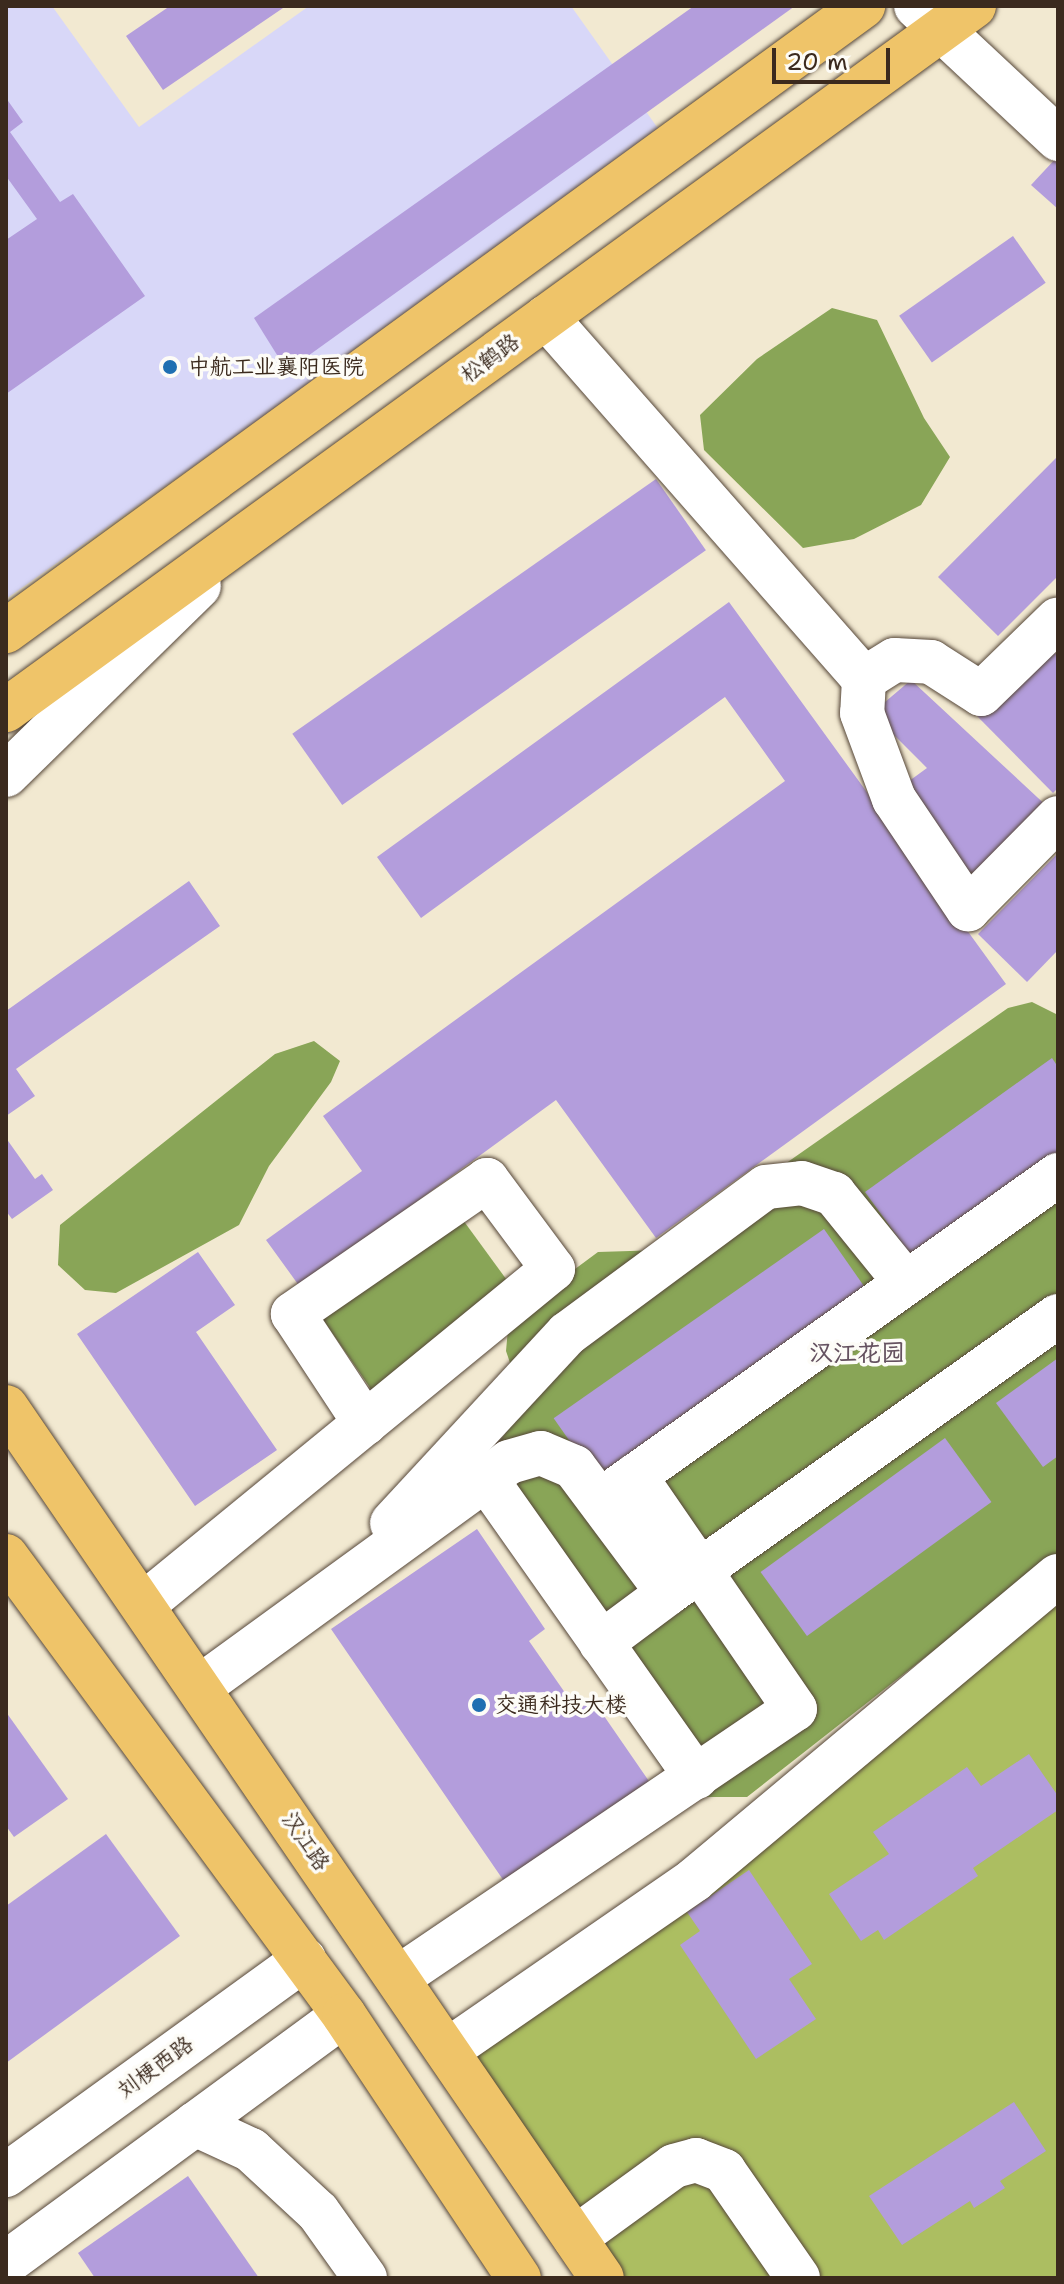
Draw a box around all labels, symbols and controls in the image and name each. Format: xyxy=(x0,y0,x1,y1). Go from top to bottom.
scale bar xyxy=(776,32,894,82)
text: 20 m xyxy=(786,46,848,78)
street label: 松鹤路 xyxy=(456,328,524,388)
place label: 中航工业襄阳医院 xyxy=(188,354,364,380)
marker: 中航工业襄阳医院 xyxy=(159,356,181,378)
district label: 汉江花园 xyxy=(809,1340,905,1368)
place label: 交通科技大楼 xyxy=(495,1692,627,1718)
marker: 交通科技大楼 xyxy=(470,1696,488,1714)
street label: 汉江路 xyxy=(277,1806,335,1876)
street label: 刘梗西路 xyxy=(112,2030,198,2104)

